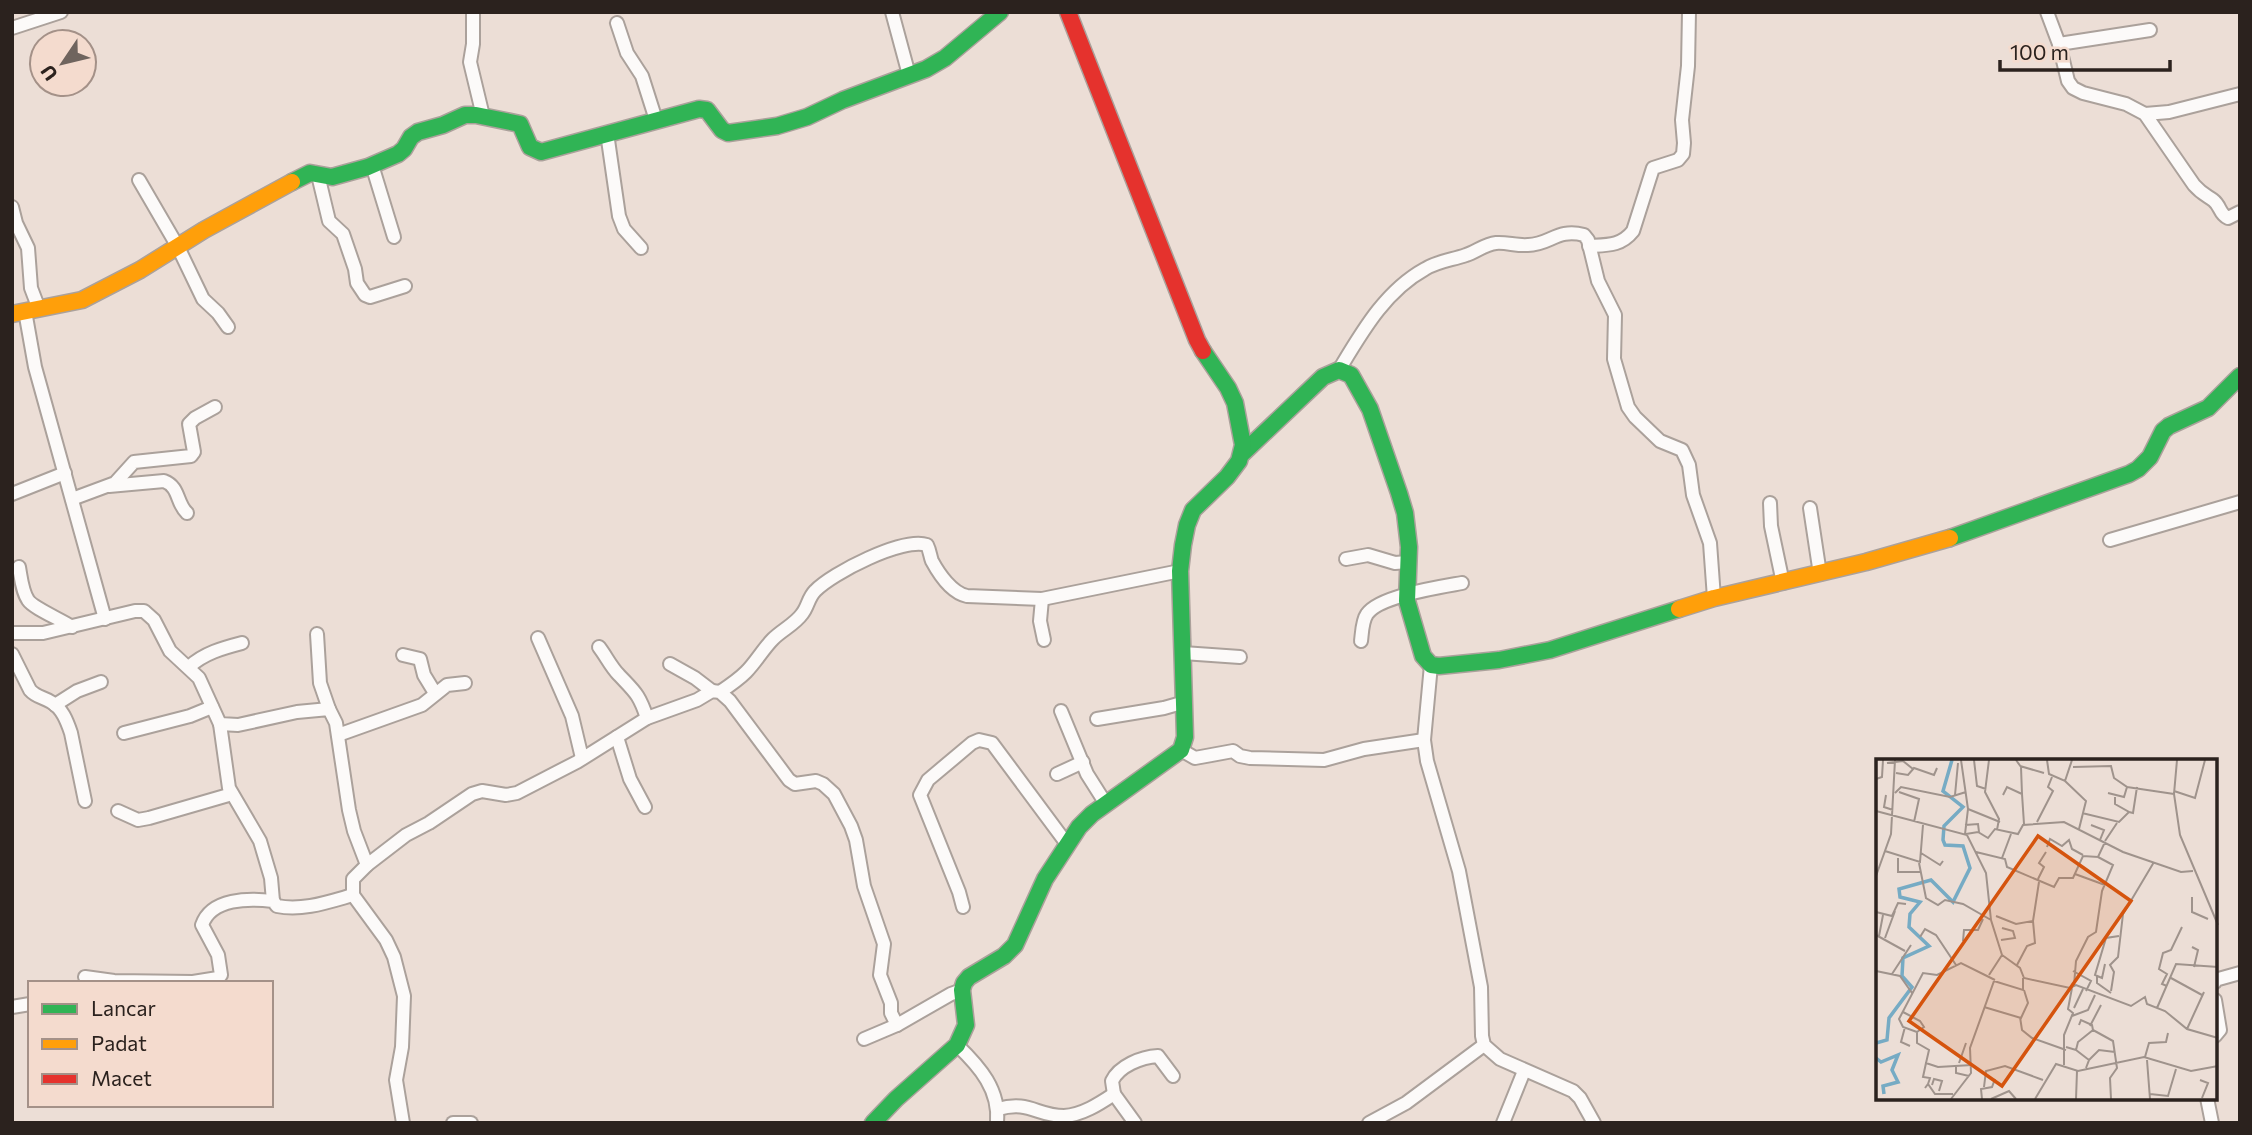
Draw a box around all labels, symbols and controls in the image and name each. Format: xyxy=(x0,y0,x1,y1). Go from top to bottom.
north arrow xyxy=(28,28,98,98)
scale bar xyxy=(2000,28,2170,72)
text: 100 m xyxy=(2010,39,2069,64)
text: U xyxy=(35,61,62,85)
inset map xyxy=(1876,759,2217,1100)
legend xyxy=(28,981,273,1107)
text: Lancar xyxy=(91,995,156,1020)
text: Padat xyxy=(91,1030,147,1055)
text: Macet xyxy=(91,1065,152,1090)

